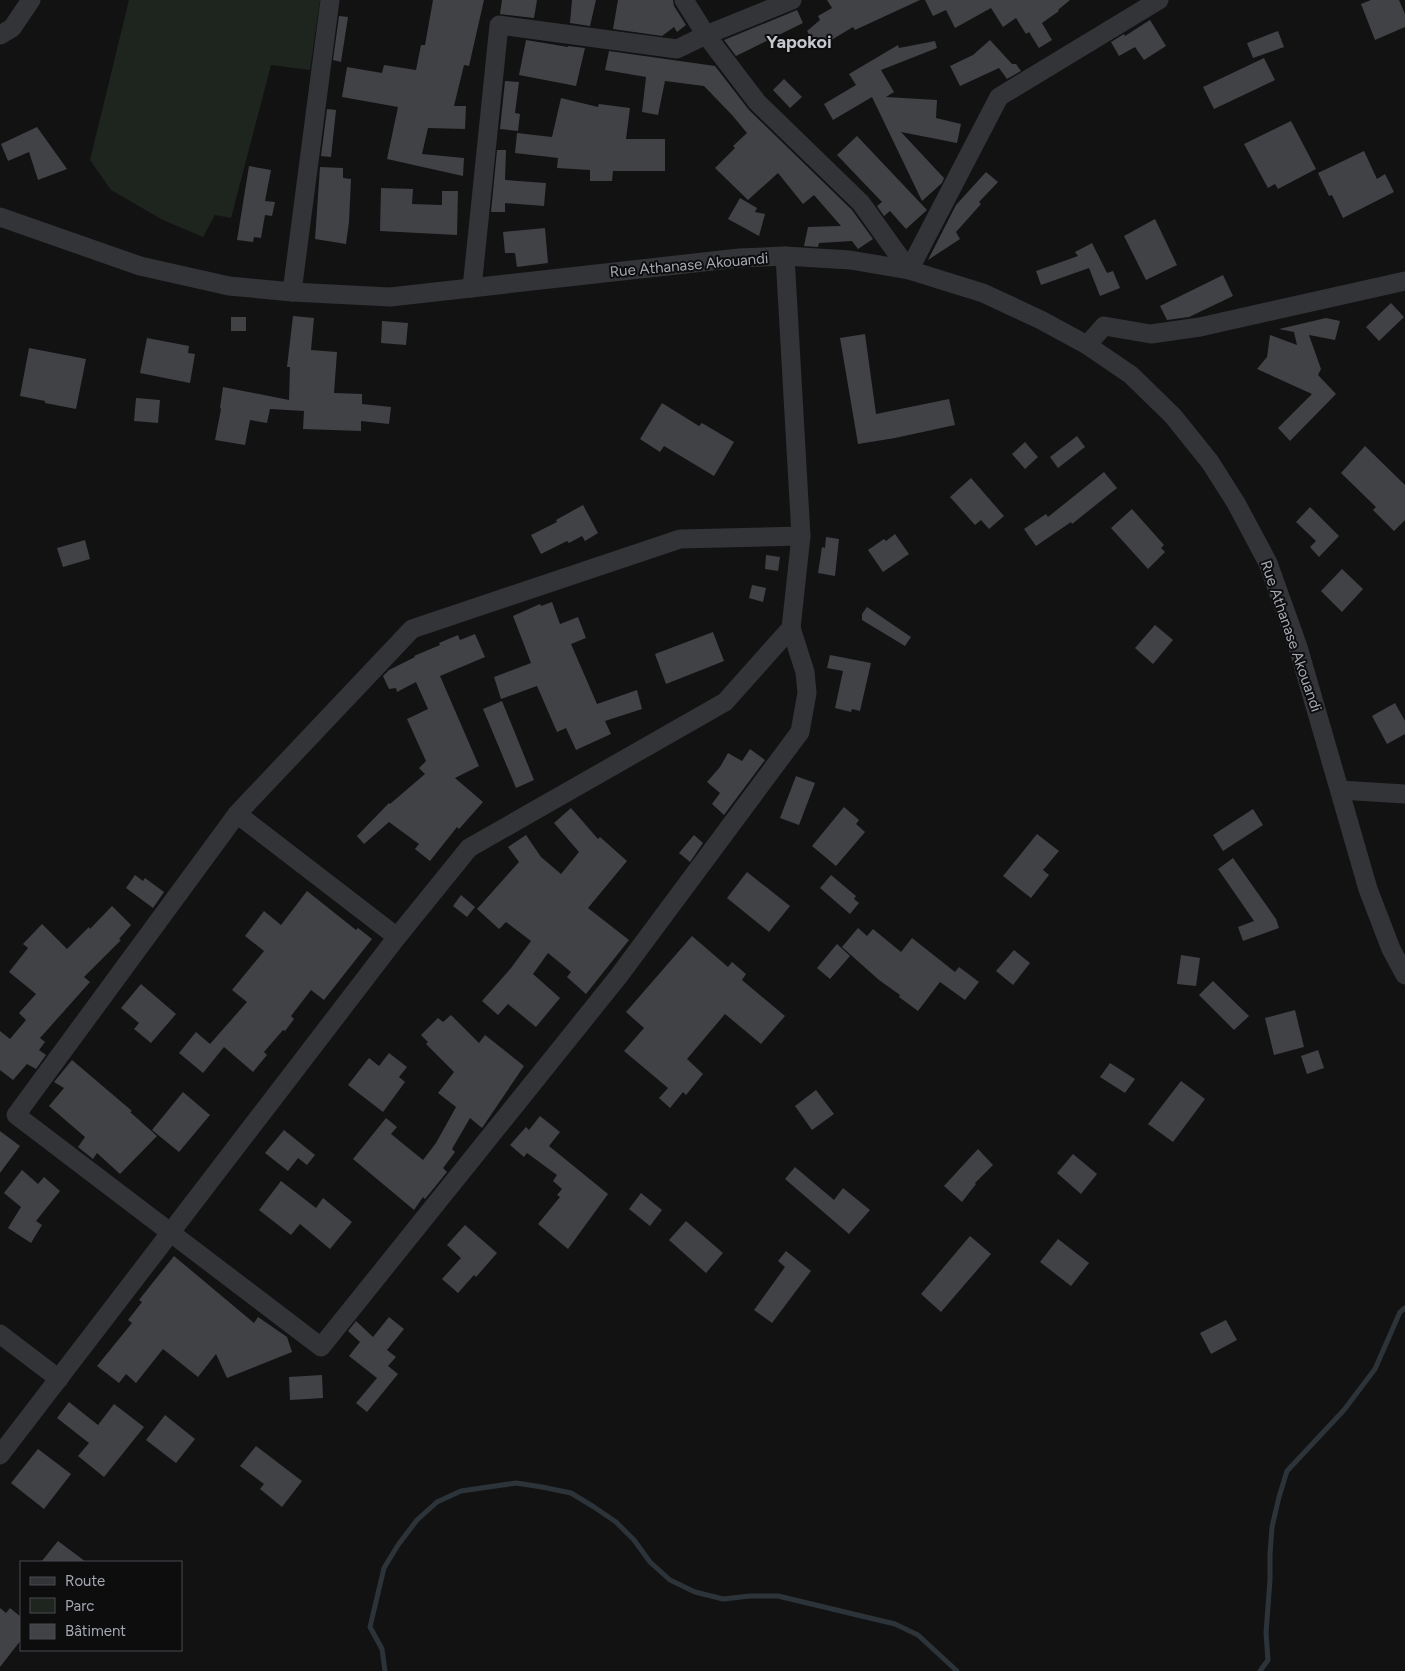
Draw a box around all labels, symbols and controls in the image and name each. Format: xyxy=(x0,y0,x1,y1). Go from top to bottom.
district label: Yapokoi xyxy=(766,31,832,53)
street label: Rue Athanase Akouandi xyxy=(609,249,769,281)
street label: Rue Athanase Akouandi xyxy=(1257,558,1325,714)
legend xyxy=(20,1561,182,1651)
text: Route xyxy=(65,1572,105,1590)
text: Parc xyxy=(65,1597,94,1615)
text: Bâtiment xyxy=(65,1622,126,1640)

